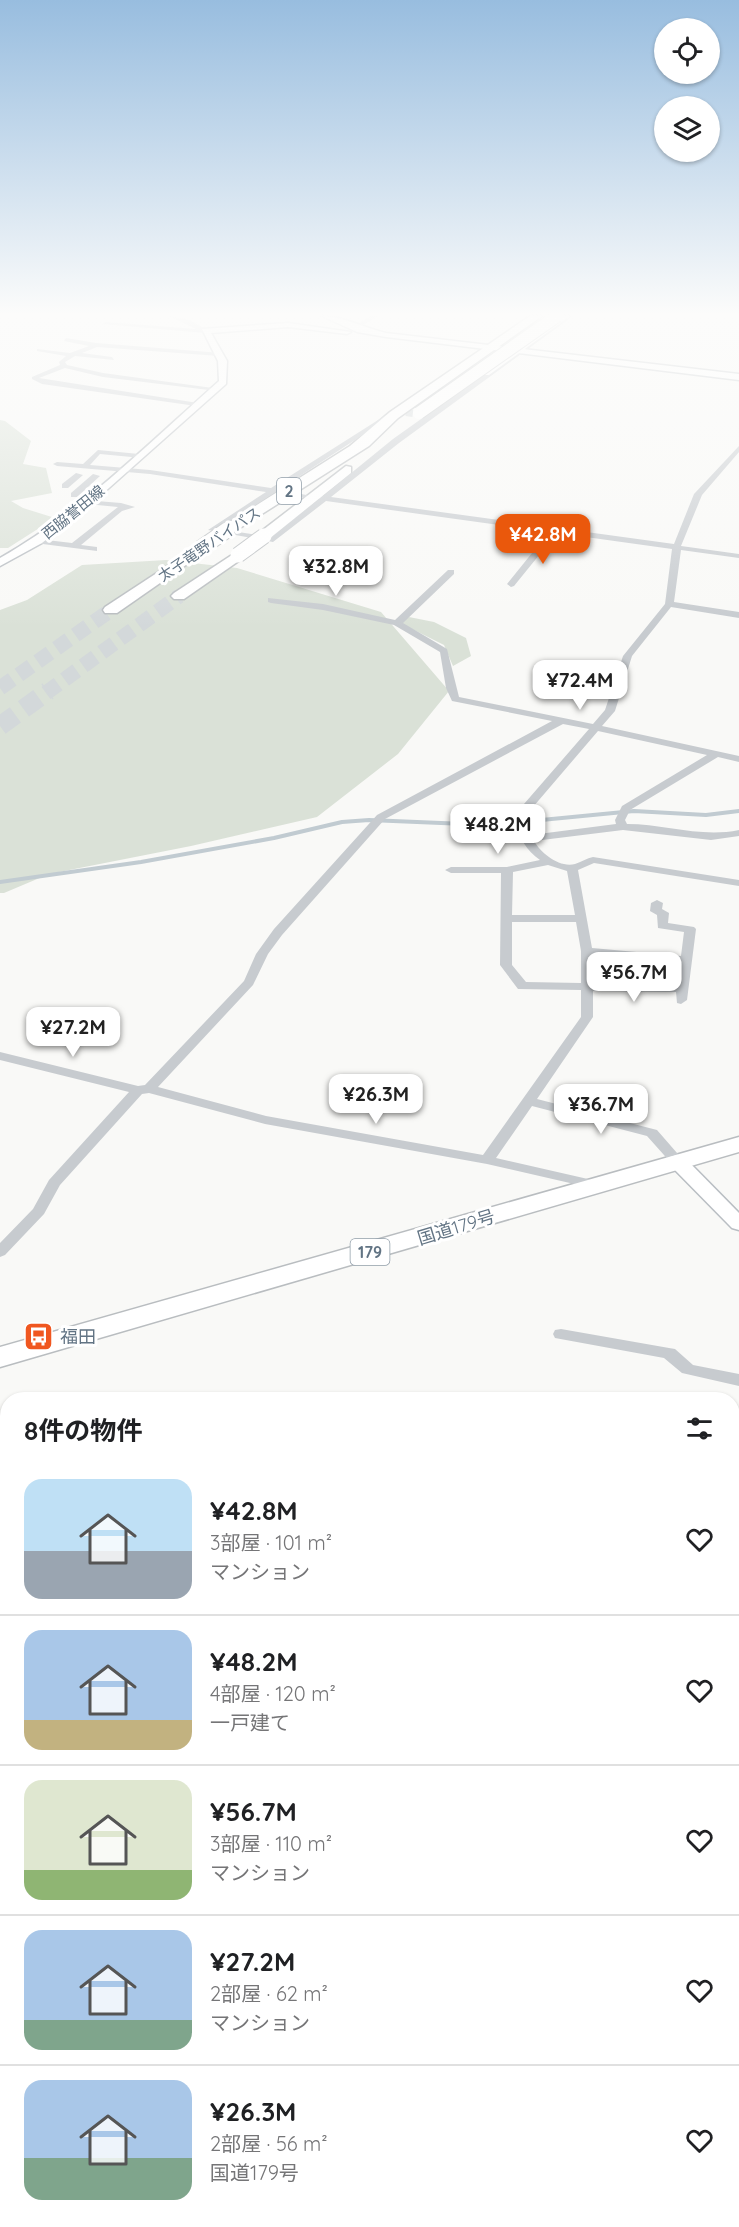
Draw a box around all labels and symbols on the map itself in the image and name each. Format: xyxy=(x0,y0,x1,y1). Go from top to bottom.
road number: 2 xyxy=(277,478,301,504)
street label: 西脇誉田線 xyxy=(38,481,108,543)
street label: 太子竜野バイパス xyxy=(154,503,264,585)
pin: ¥42.8M xyxy=(494,514,592,565)
pin: ¥32.8M xyxy=(287,546,385,597)
pin: ¥72.4M xyxy=(531,660,629,711)
pin: ¥48.2M xyxy=(449,804,547,855)
pin: ¥56.7M xyxy=(585,952,683,1003)
pin: ¥27.2M xyxy=(24,1007,122,1058)
pin: ¥26.3M xyxy=(327,1074,425,1125)
pin: ¥36.7M xyxy=(552,1084,650,1135)
street label: 国道179号 xyxy=(414,1204,498,1250)
road number: 179 xyxy=(350,1239,389,1265)
bus stop icon: 福田 xyxy=(23,1320,55,1352)
place label: 福田 xyxy=(60,1325,96,1348)

